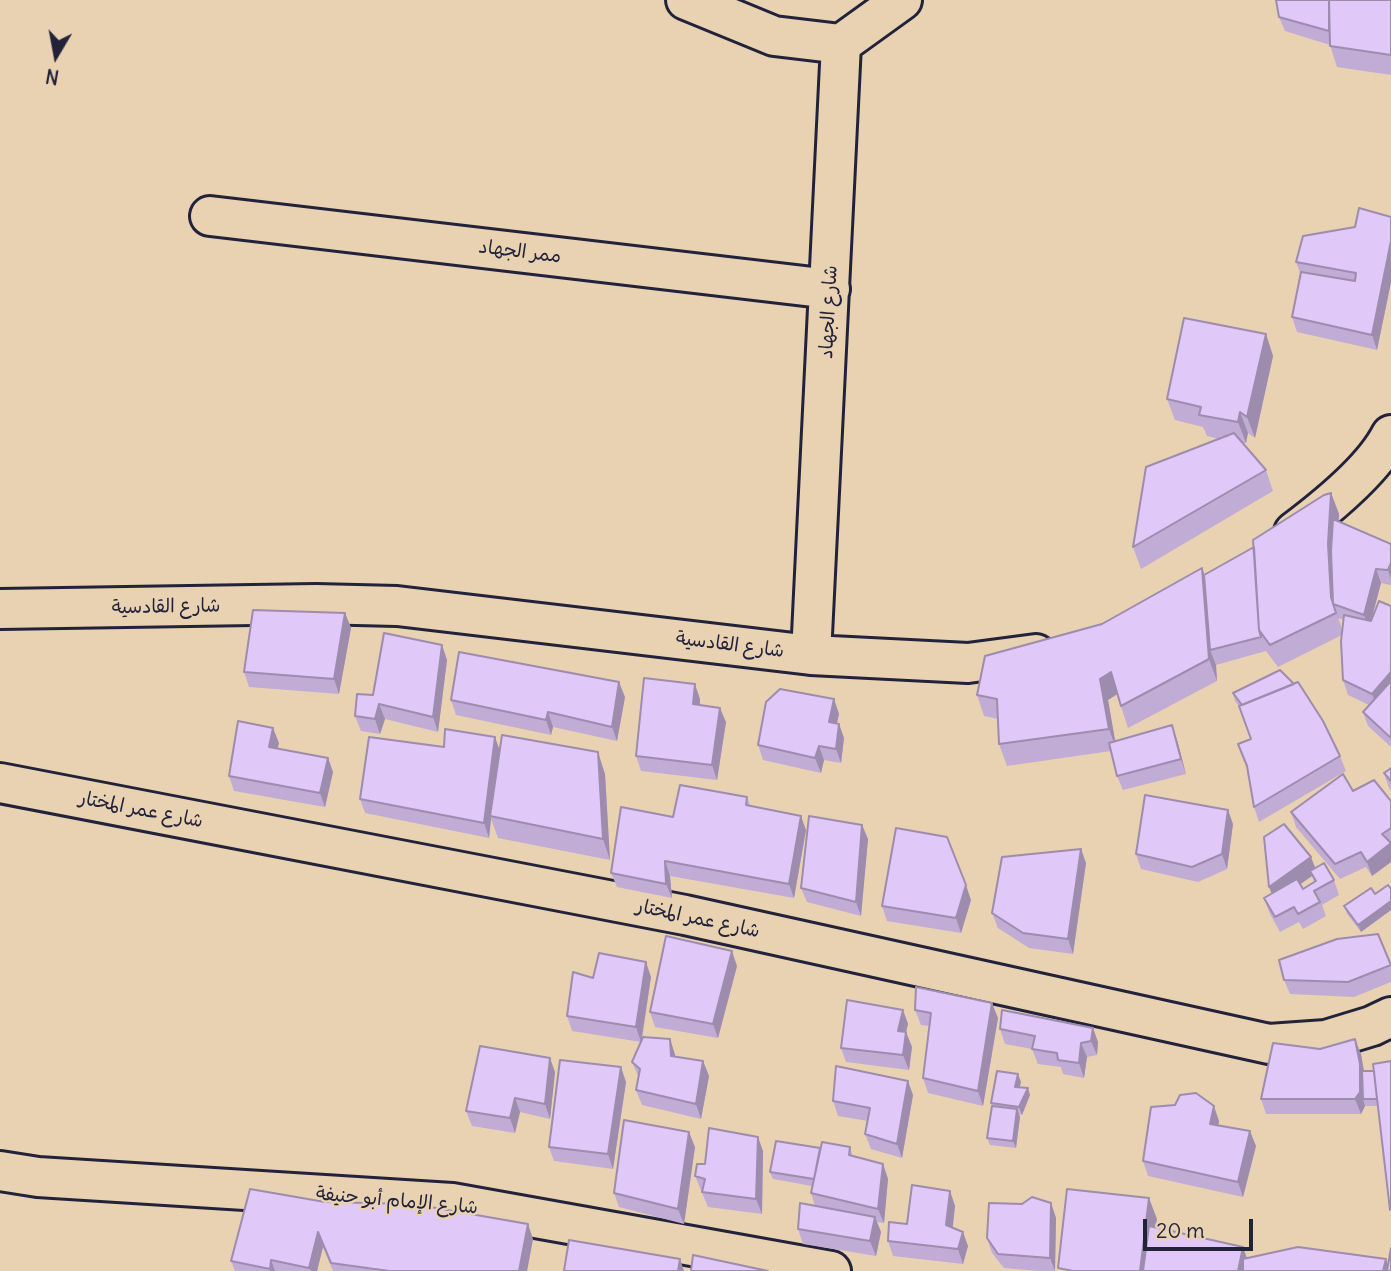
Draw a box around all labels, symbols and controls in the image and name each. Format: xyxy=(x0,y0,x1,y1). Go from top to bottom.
north arrow xyxy=(21,21,91,91)
text: N xyxy=(44,64,61,90)
street label: ممر الجهاد xyxy=(477,236,563,268)
street label: شارع الجهاد xyxy=(815,265,843,359)
street label: شارع القادسية xyxy=(111,595,221,619)
street label: شارع القادسية xyxy=(675,627,785,663)
street label: شارع عمر المختار xyxy=(77,787,205,833)
street label: شارع عمر المختار xyxy=(634,895,762,943)
street label: شارع الإمام أبو حنيفة xyxy=(315,1183,479,1219)
scale bar xyxy=(1146,1204,1256,1248)
text: 20 m xyxy=(1156,1217,1205,1244)

